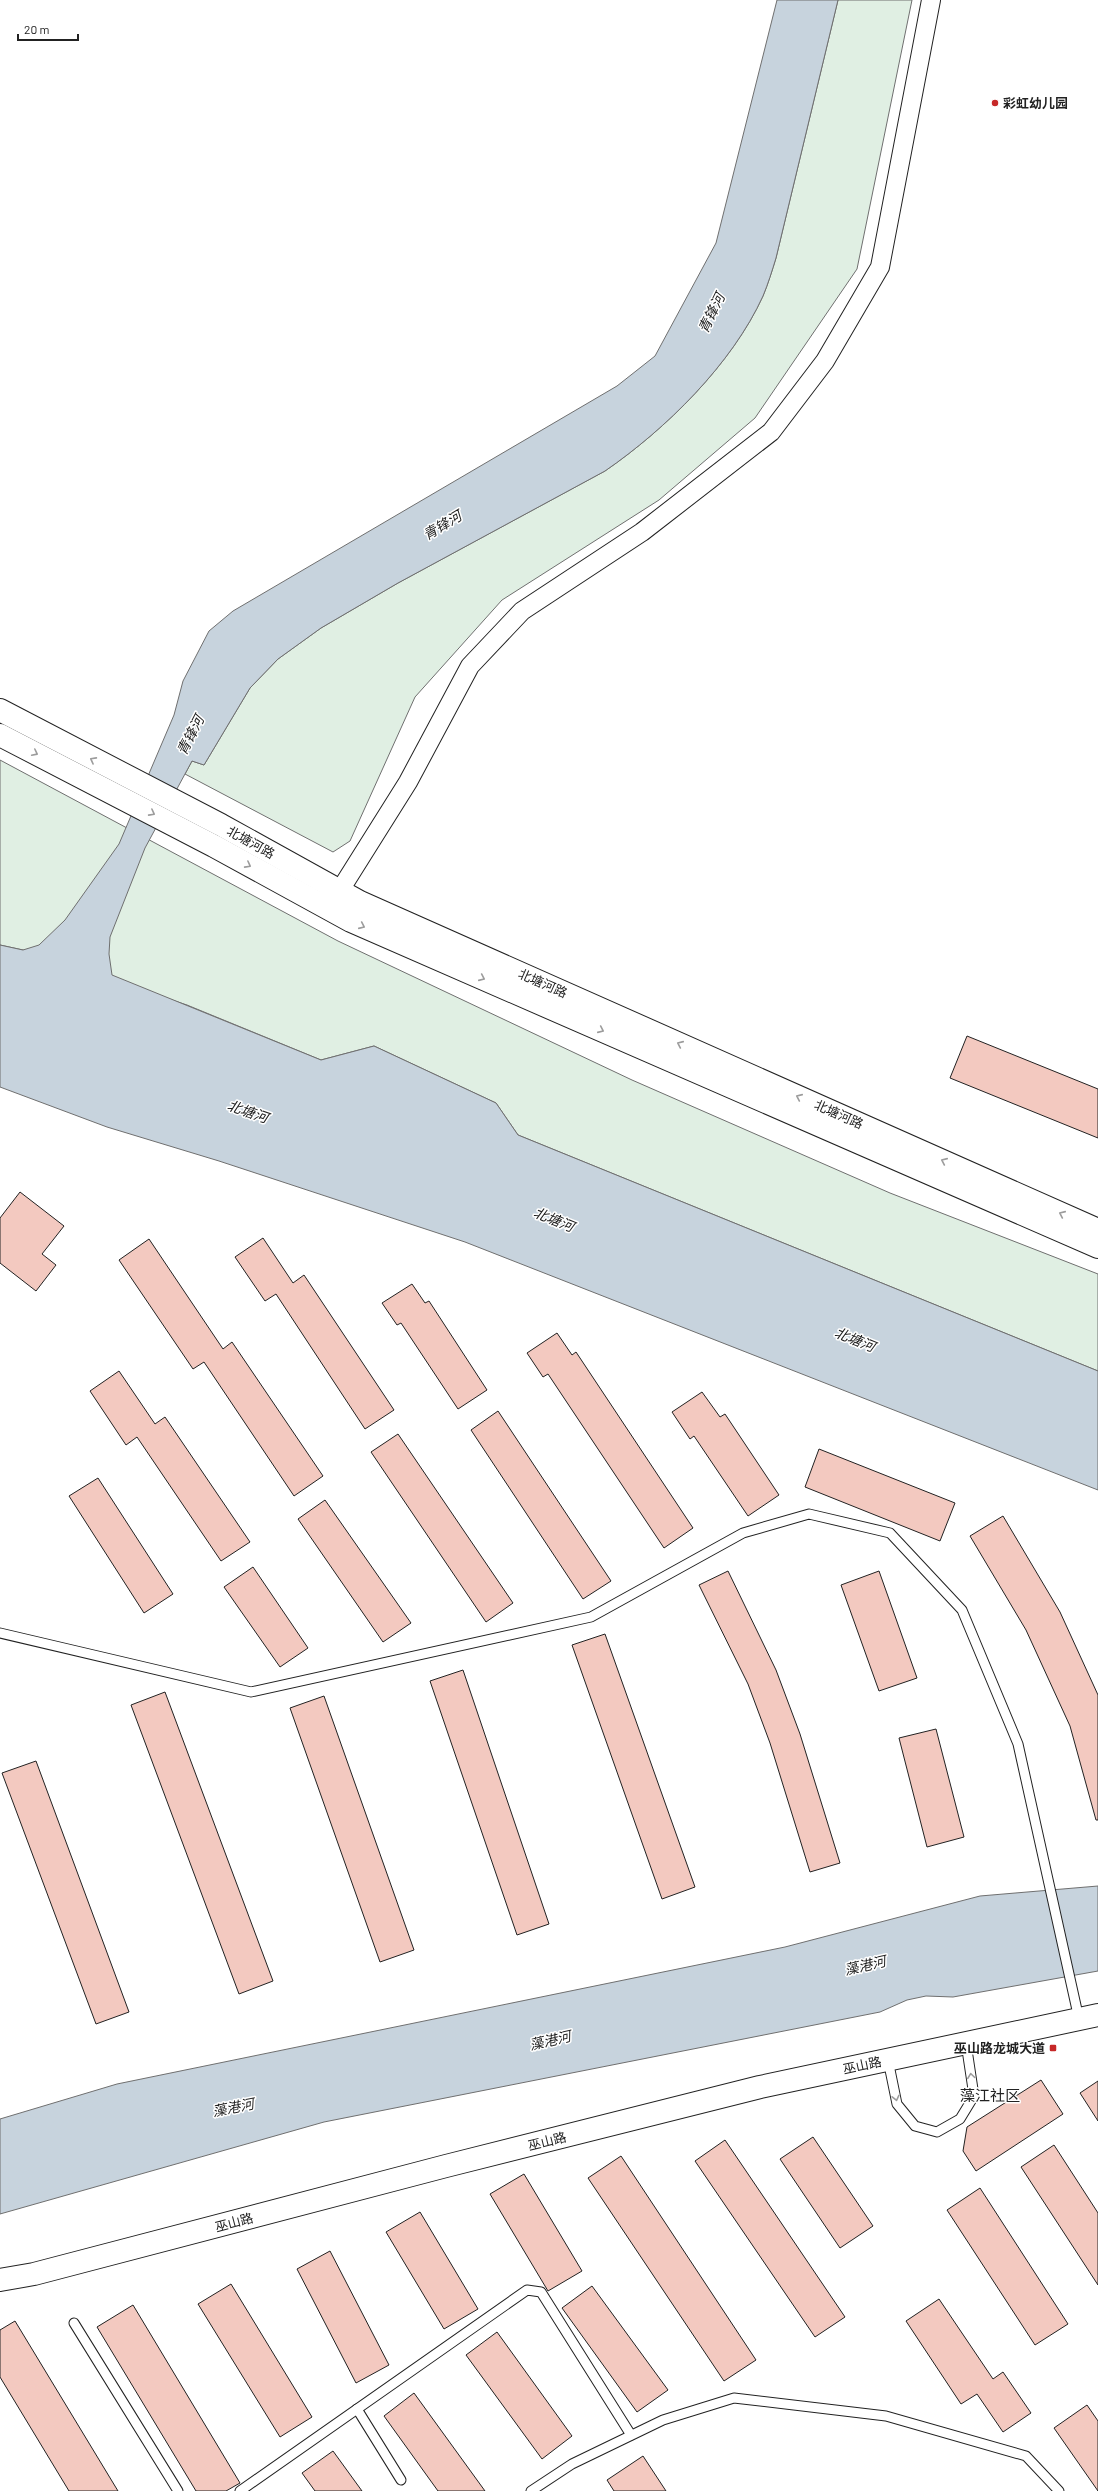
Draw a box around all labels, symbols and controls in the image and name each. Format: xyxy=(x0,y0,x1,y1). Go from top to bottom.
scale bar xyxy=(18,16,78,42)
text: 20 m xyxy=(24,22,50,36)
place label: 彩虹幼儿园 xyxy=(1003,95,1068,111)
marker: 彩虹幼儿园 xyxy=(990,98,1000,108)
water label: 青锋河 xyxy=(694,288,729,336)
water label: 青锋河 xyxy=(420,505,467,543)
water label: 青锋河 xyxy=(173,710,208,758)
one-way arrow xyxy=(30,748,38,756)
one-way arrow xyxy=(90,758,97,765)
one-way arrow xyxy=(147,809,155,816)
street label: 北塘河路 xyxy=(224,822,278,862)
one-way arrow xyxy=(244,860,251,867)
one-way arrow xyxy=(358,921,366,929)
street label: 北塘河路 xyxy=(516,965,570,1001)
one-way arrow xyxy=(477,973,485,981)
one-way arrow xyxy=(596,1025,604,1033)
one-way arrow xyxy=(677,1041,685,1049)
one-way arrow xyxy=(796,1094,804,1102)
water label: 北塘河 xyxy=(225,1096,273,1127)
street label: 北塘河路 xyxy=(812,1096,866,1132)
one-way arrow xyxy=(940,1158,948,1166)
water label: 北塘河 xyxy=(531,1203,579,1236)
one-way arrow xyxy=(1059,1211,1067,1219)
water label: 北塘河 xyxy=(832,1323,880,1356)
water label: 藻港河 xyxy=(843,1951,890,1978)
water label: 藻港河 xyxy=(528,2026,575,2053)
place label: 巫山路龙城大道 xyxy=(954,2040,1045,2056)
marker: 巫山路龙城大道 xyxy=(1048,2043,1058,2053)
street label: 巫山路 xyxy=(841,2053,883,2077)
one-way arrow xyxy=(967,2073,976,2079)
district label: 藻江社区 xyxy=(960,2086,1020,2104)
water label: 藻港河 xyxy=(211,2094,258,2119)
one-way arrow xyxy=(892,2095,900,2101)
street label: 巫山路 xyxy=(526,2129,568,2153)
street label: 巫山路 xyxy=(213,2209,255,2235)

